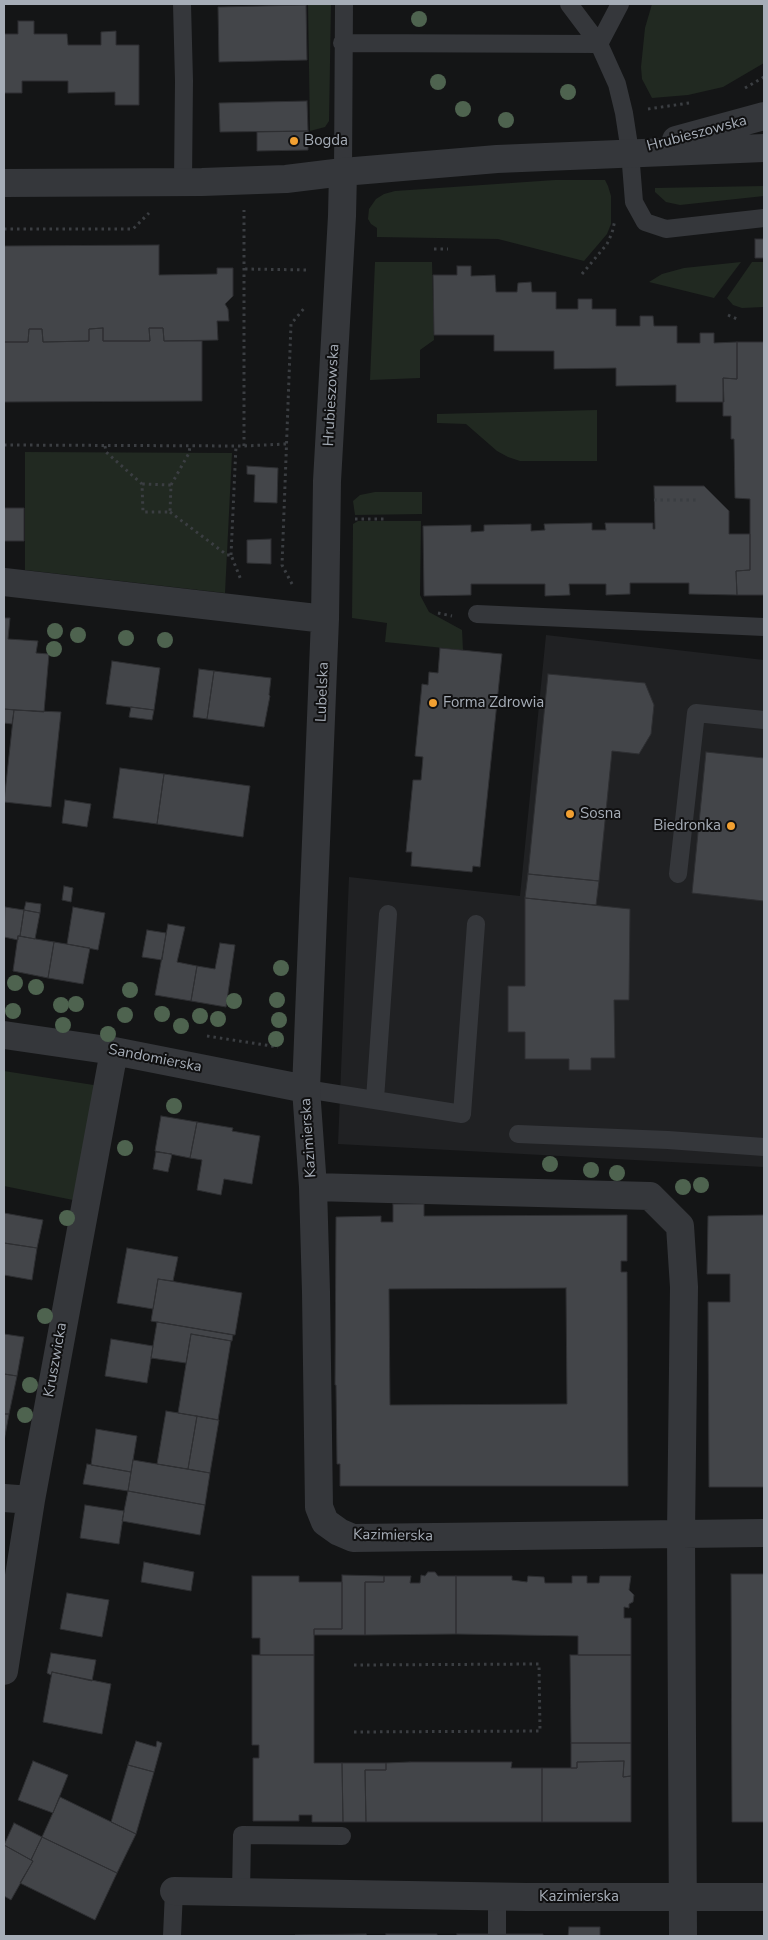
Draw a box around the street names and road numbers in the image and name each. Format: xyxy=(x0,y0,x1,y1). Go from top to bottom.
street label: Hrubieszowska xyxy=(645,112,749,156)
street label: Hrubieszowska xyxy=(320,343,344,447)
street label: Lubelska xyxy=(313,662,333,722)
street label: Sandomierska xyxy=(107,1041,203,1077)
street label: Kazimierska xyxy=(297,1098,321,1178)
street label: Kruszwicka xyxy=(41,1321,71,1399)
street label: Kazimierska xyxy=(353,1526,433,1546)
street label: Kazimierska xyxy=(539,1888,619,1906)

